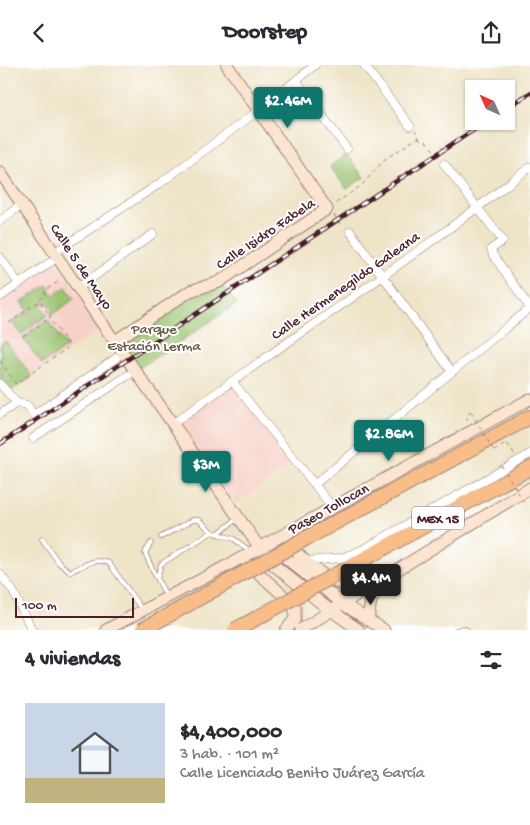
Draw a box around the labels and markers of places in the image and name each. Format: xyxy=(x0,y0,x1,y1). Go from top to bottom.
pin: $2.46M xyxy=(247,87,329,129)
pin: $2.86M xyxy=(348,419,430,462)
pin: $3M xyxy=(182,451,230,493)
pin: $4.4M xyxy=(336,563,406,606)

